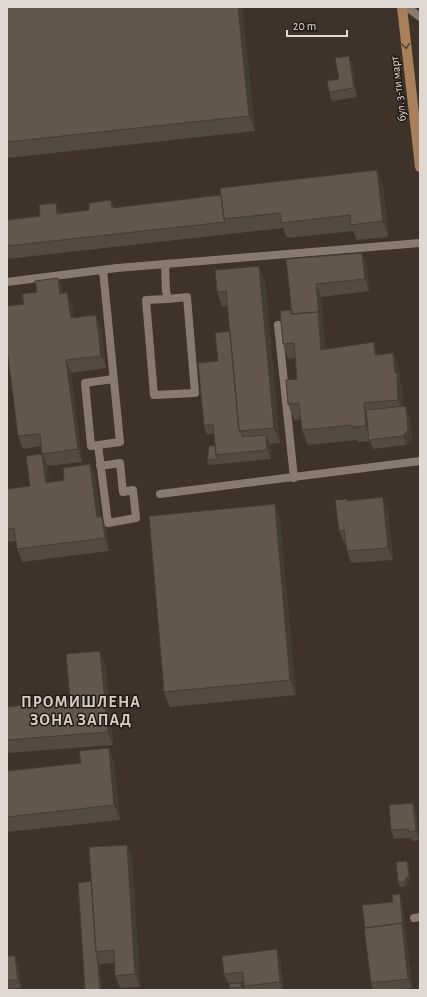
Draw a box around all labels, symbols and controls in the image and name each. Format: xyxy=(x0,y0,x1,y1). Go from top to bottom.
scale bar xyxy=(287,12,347,38)
text: 20 m xyxy=(293,20,316,32)
one-way arrow xyxy=(401,43,410,49)
street label: бул. 3-ти март xyxy=(388,55,409,122)
district label: ПРОМИШЛЕНА ЗОНА ЗАПАД xyxy=(21,694,141,728)

